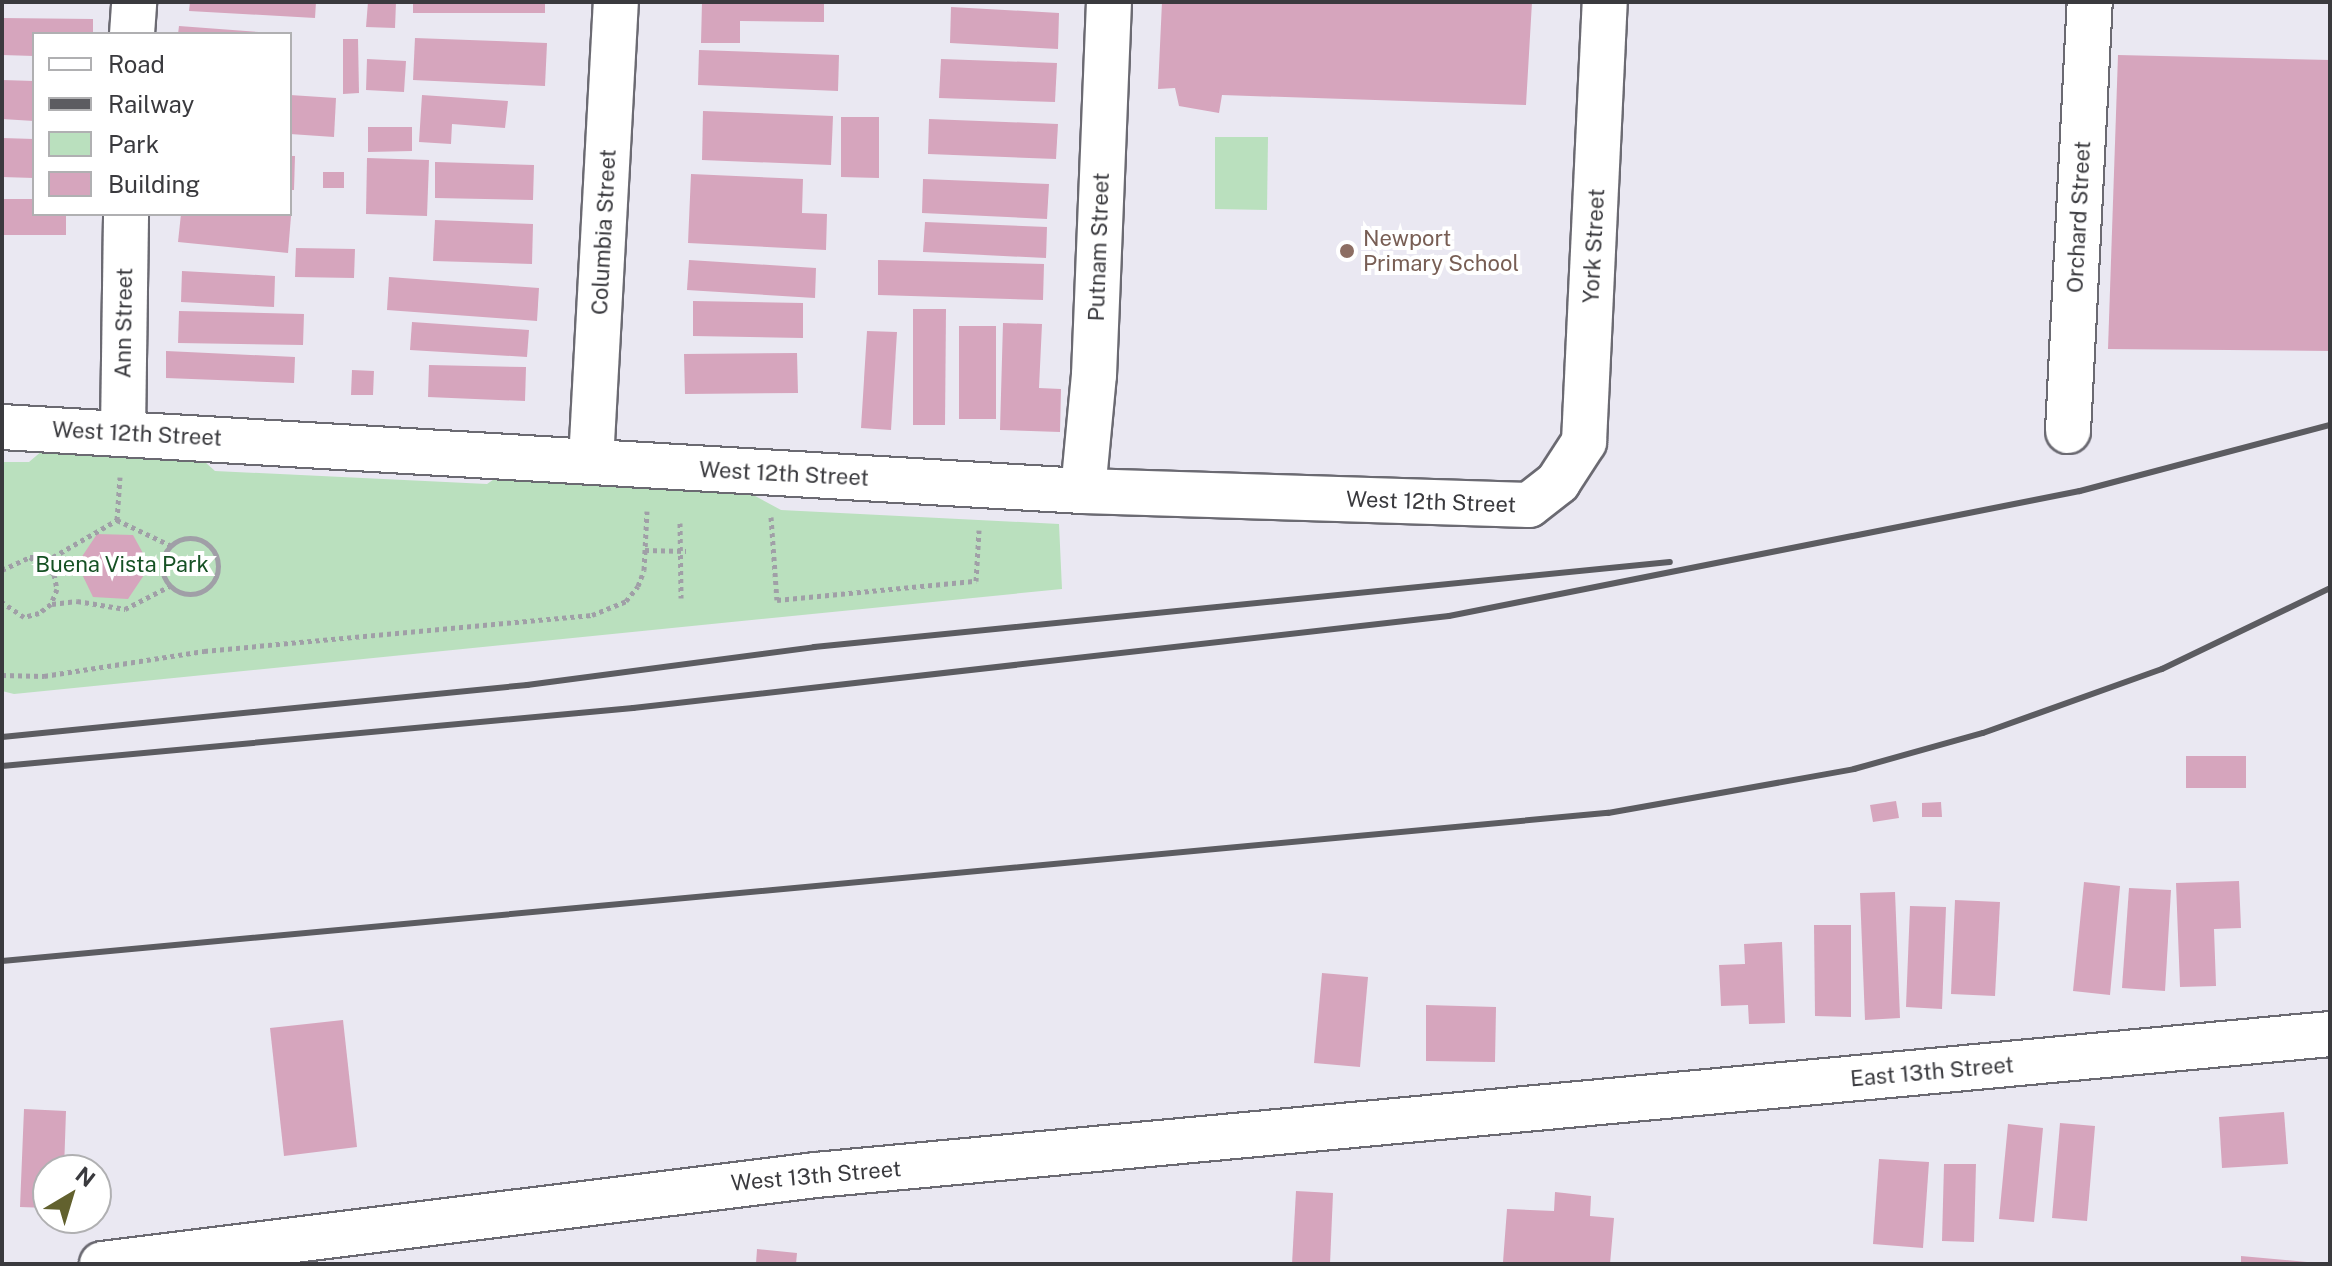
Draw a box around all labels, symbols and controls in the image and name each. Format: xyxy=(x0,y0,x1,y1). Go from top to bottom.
legend xyxy=(32,32,292,216)
text: Road xyxy=(108,50,165,78)
text: Railway xyxy=(108,90,194,118)
text: Park xyxy=(108,130,159,158)
street label: Orchard Street xyxy=(2062,140,2096,294)
street label: Columbia Street xyxy=(586,148,622,316)
text: Building xyxy=(108,170,200,198)
street label: Putnam Street xyxy=(1083,172,1115,322)
street label: York Street xyxy=(1578,188,1610,304)
place label: Newport Primary School xyxy=(1363,225,1519,276)
marker: Newport Primary School xyxy=(1338,242,1356,260)
street label: Ann Street xyxy=(110,267,138,379)
street label: West 12th Street xyxy=(51,416,223,452)
street label: West 12th Street xyxy=(698,456,870,492)
street label: West 12th Street xyxy=(1346,486,1516,518)
park label: Buena Vista Park xyxy=(35,552,209,578)
street label: East 13th Street xyxy=(1849,1052,2015,1092)
north arrow xyxy=(32,1154,112,1234)
street label: West 13th Street xyxy=(730,1155,902,1197)
text: N xyxy=(71,1161,100,1192)

